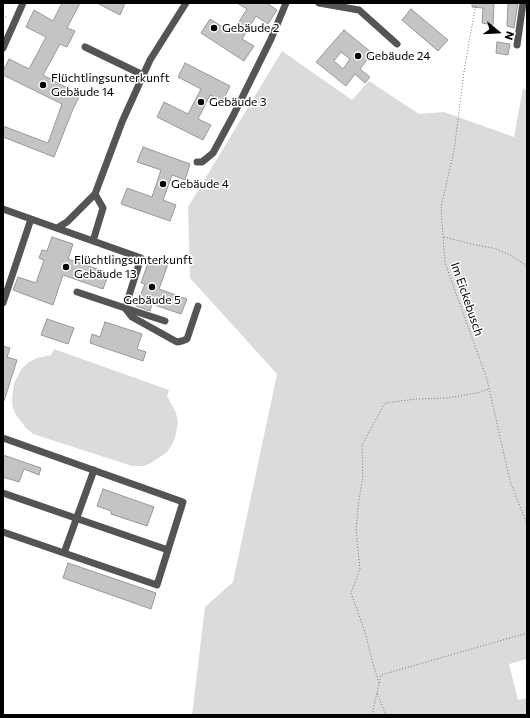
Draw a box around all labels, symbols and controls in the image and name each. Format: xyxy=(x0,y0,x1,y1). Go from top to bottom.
north arrow xyxy=(478,12,518,52)
place label: Gebäude 2 xyxy=(222,21,279,35)
marker: Gebäude 2 xyxy=(209,23,219,33)
text: N xyxy=(502,30,517,42)
place label: Gebäude 24 xyxy=(366,49,430,63)
marker: Gebäude 24 xyxy=(353,51,363,61)
place label: Flüchtlingsunterkunft Gebäude 14 xyxy=(51,71,170,99)
marker: Flüchtlingsunterkunft Gebäude 14 xyxy=(38,80,48,90)
place label: Gebäude 3 xyxy=(209,95,267,109)
marker: Gebäude 3 xyxy=(196,97,206,107)
place label: Gebäude 4 xyxy=(171,177,229,191)
marker: Gebäude 4 xyxy=(158,179,168,189)
place label: Flüchtlingsunterkunft Gebäude 13 xyxy=(74,253,193,281)
street label: Im Eickebusch xyxy=(448,260,486,338)
marker: Flüchtlingsunterkunft Gebäude 13 xyxy=(61,262,71,272)
marker: Gebäude 5 xyxy=(147,282,157,292)
place label: Gebäude 5 xyxy=(123,293,181,307)

